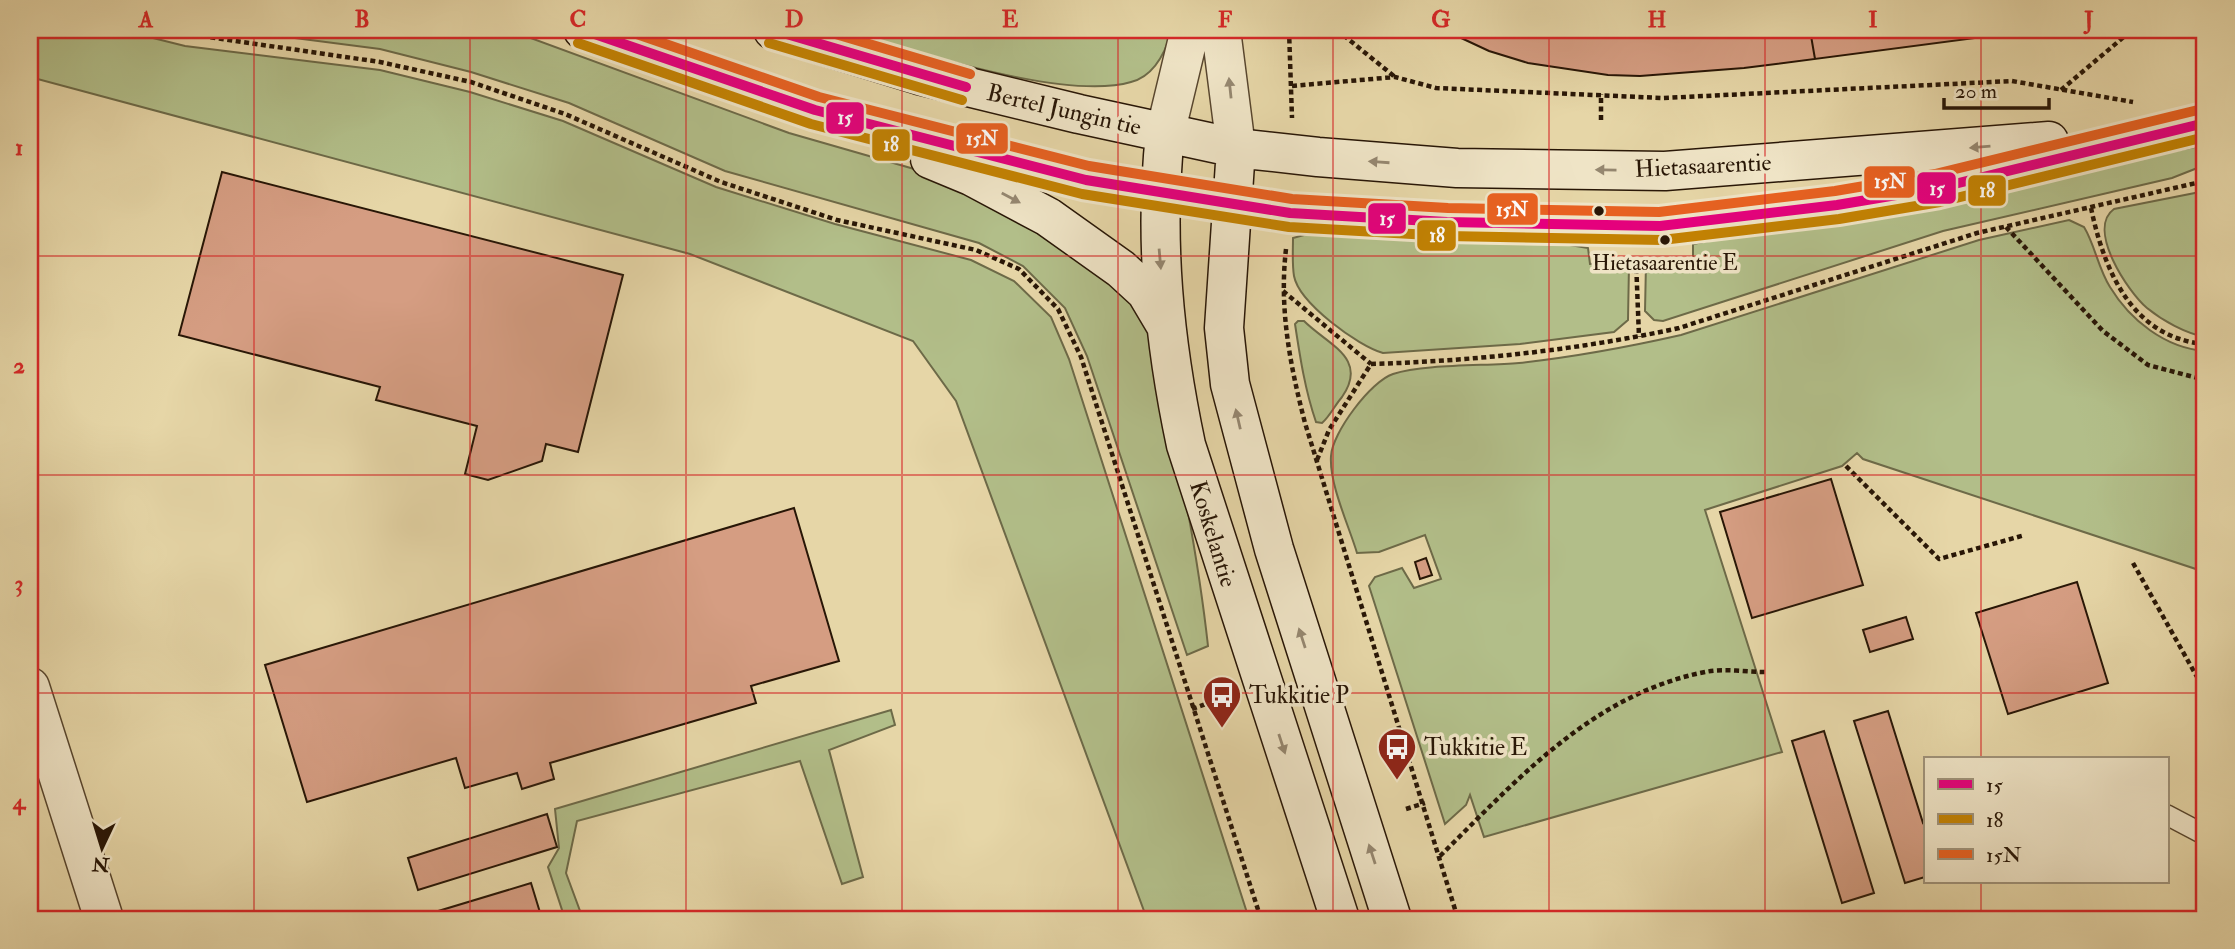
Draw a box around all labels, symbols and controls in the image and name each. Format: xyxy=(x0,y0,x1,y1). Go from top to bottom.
text: A xyxy=(138,5,154,34)
text: B xyxy=(354,5,370,34)
text: C xyxy=(570,5,586,34)
text: D xyxy=(785,5,803,34)
text: E xyxy=(1002,5,1019,34)
text: F xyxy=(1218,5,1233,34)
text: G xyxy=(1431,5,1451,34)
text: H xyxy=(1648,5,1667,34)
text: I xyxy=(1868,5,1878,34)
text: J xyxy=(2083,5,2094,35)
scale bar xyxy=(1944,66,2050,110)
street label: Bertel Jungin tie xyxy=(984,77,1144,143)
one-way arrow xyxy=(1224,77,1235,99)
text: 20 m xyxy=(1955,78,1997,105)
line badge: 15 xyxy=(825,101,865,135)
text: 15 xyxy=(837,106,853,130)
line badge: 15N xyxy=(955,122,1009,155)
text: 15N xyxy=(966,127,999,151)
line badge: 18 xyxy=(871,128,911,162)
text: 1 xyxy=(15,133,23,162)
text: 18 xyxy=(883,133,899,157)
one-way arrow xyxy=(1968,142,1990,153)
street label: Hietasaarentie xyxy=(1634,147,1772,185)
one-way arrow xyxy=(1367,156,1389,167)
one-way arrow xyxy=(1595,164,1617,176)
line badge: 15N xyxy=(1863,165,1916,199)
text: 15N xyxy=(1874,170,1907,194)
line badge: 15 xyxy=(1916,171,1957,205)
line badge: 18 xyxy=(1967,174,2007,207)
text: 15 xyxy=(1929,177,1945,201)
text: 18 xyxy=(1979,179,1995,203)
one-way arrow xyxy=(1002,192,1021,204)
line badge: 15N xyxy=(1486,192,1539,226)
text: 15N xyxy=(1496,198,1529,222)
line badge: 15 xyxy=(1367,202,1407,235)
unlabelled marker xyxy=(1592,204,1606,218)
text: 15 xyxy=(1379,207,1395,231)
line badge: 18 xyxy=(1416,219,1457,252)
text: 18 xyxy=(1429,224,1445,248)
marker: Hietasaarentie E xyxy=(1658,233,1672,247)
one-way arrow xyxy=(1155,249,1166,271)
place label: Hietasaarentie E xyxy=(1592,249,1738,277)
text: 2 xyxy=(13,351,25,380)
one-way arrow xyxy=(1232,408,1243,430)
street label: Koskelantie xyxy=(1182,477,1244,591)
text: 3 xyxy=(15,569,23,598)
one-way arrow xyxy=(1296,627,1307,648)
bus stop icon: Tukkitie P xyxy=(1201,674,1243,729)
place label: Tukkitie P xyxy=(1249,680,1349,711)
bus stop icon: Tukkitie E xyxy=(1376,726,1418,781)
place label: Tukkitie E xyxy=(1424,732,1527,763)
one-way arrow xyxy=(1277,734,1288,755)
legend xyxy=(1924,757,2168,883)
text: 15 xyxy=(1986,772,2003,799)
text: 4 xyxy=(12,787,27,816)
text: 18 xyxy=(1986,807,2003,834)
north arrow xyxy=(66,813,136,883)
text: 15N xyxy=(1986,842,2022,869)
one-way arrow xyxy=(1366,844,1376,865)
text: N xyxy=(91,851,111,877)

